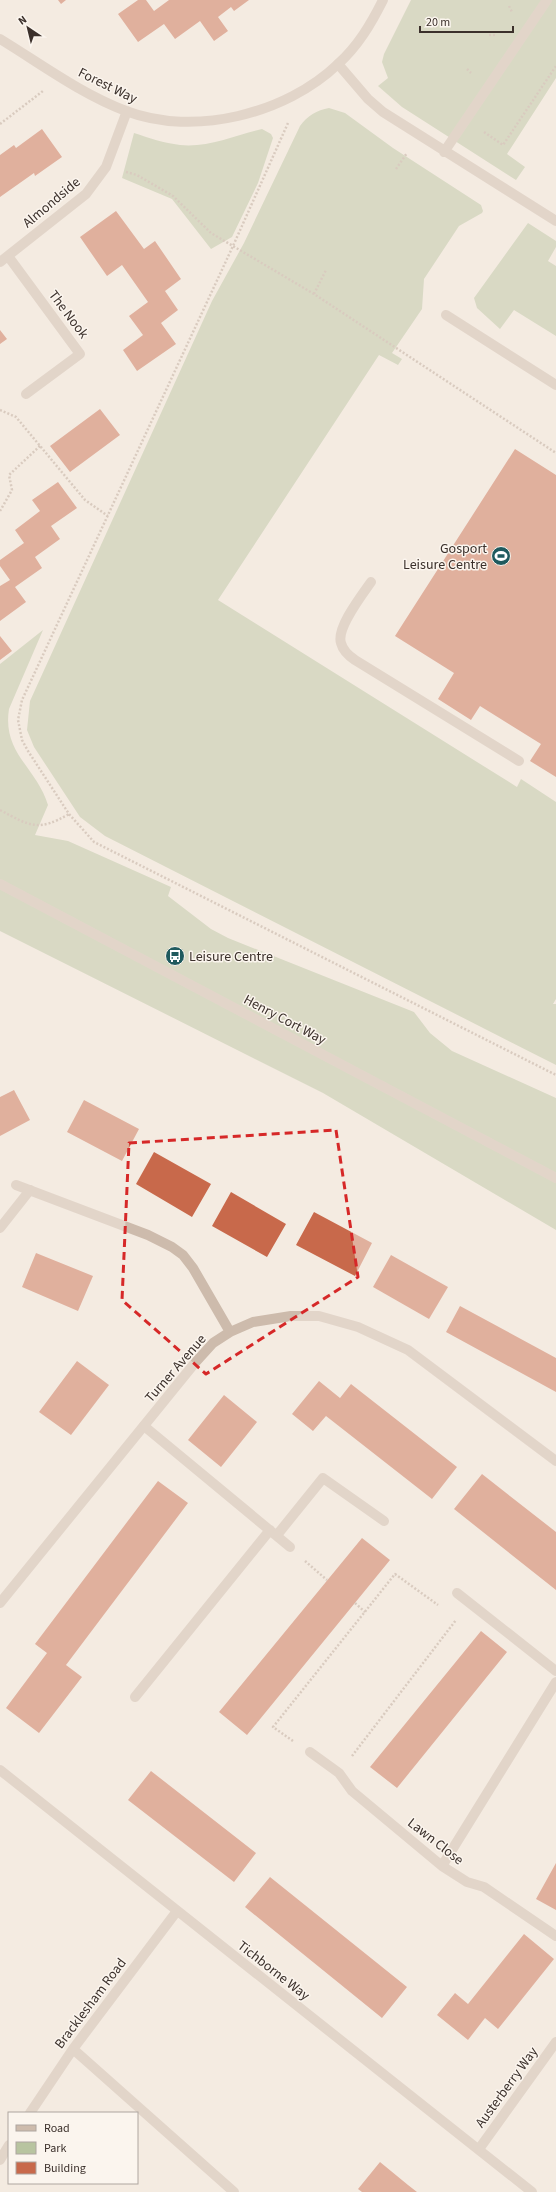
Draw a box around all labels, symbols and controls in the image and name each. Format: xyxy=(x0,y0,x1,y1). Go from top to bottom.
north arrow xyxy=(8,8,48,48)
scale bar xyxy=(420,8,513,34)
text: N xyxy=(15,12,30,28)
text: 20 m xyxy=(426,14,450,31)
street label: Forest Way xyxy=(75,63,141,109)
street label: Almondside xyxy=(18,173,85,233)
street label: The Nook xyxy=(43,286,93,343)
place label: Gosport Leisure Centre xyxy=(403,539,487,575)
sports icon: Gosport Leisure Centre xyxy=(490,545,512,567)
bus stop icon: Leisure Centre xyxy=(164,945,186,967)
place label: Leisure Centre xyxy=(189,947,273,967)
street label: Henry Cort Way xyxy=(240,990,330,1050)
street label: Turner Avenue xyxy=(140,1330,211,1407)
street label: Lawn Close xyxy=(403,1813,468,1870)
street label: Tichborne Way xyxy=(233,1936,314,2006)
street label: Bracklesham Road xyxy=(50,1954,131,2053)
street label: Austerberry Way xyxy=(471,2043,543,2132)
legend xyxy=(8,2112,138,2184)
text: Road xyxy=(44,2120,70,2137)
text: Park xyxy=(44,2140,66,2157)
text: Building xyxy=(44,2160,86,2177)

